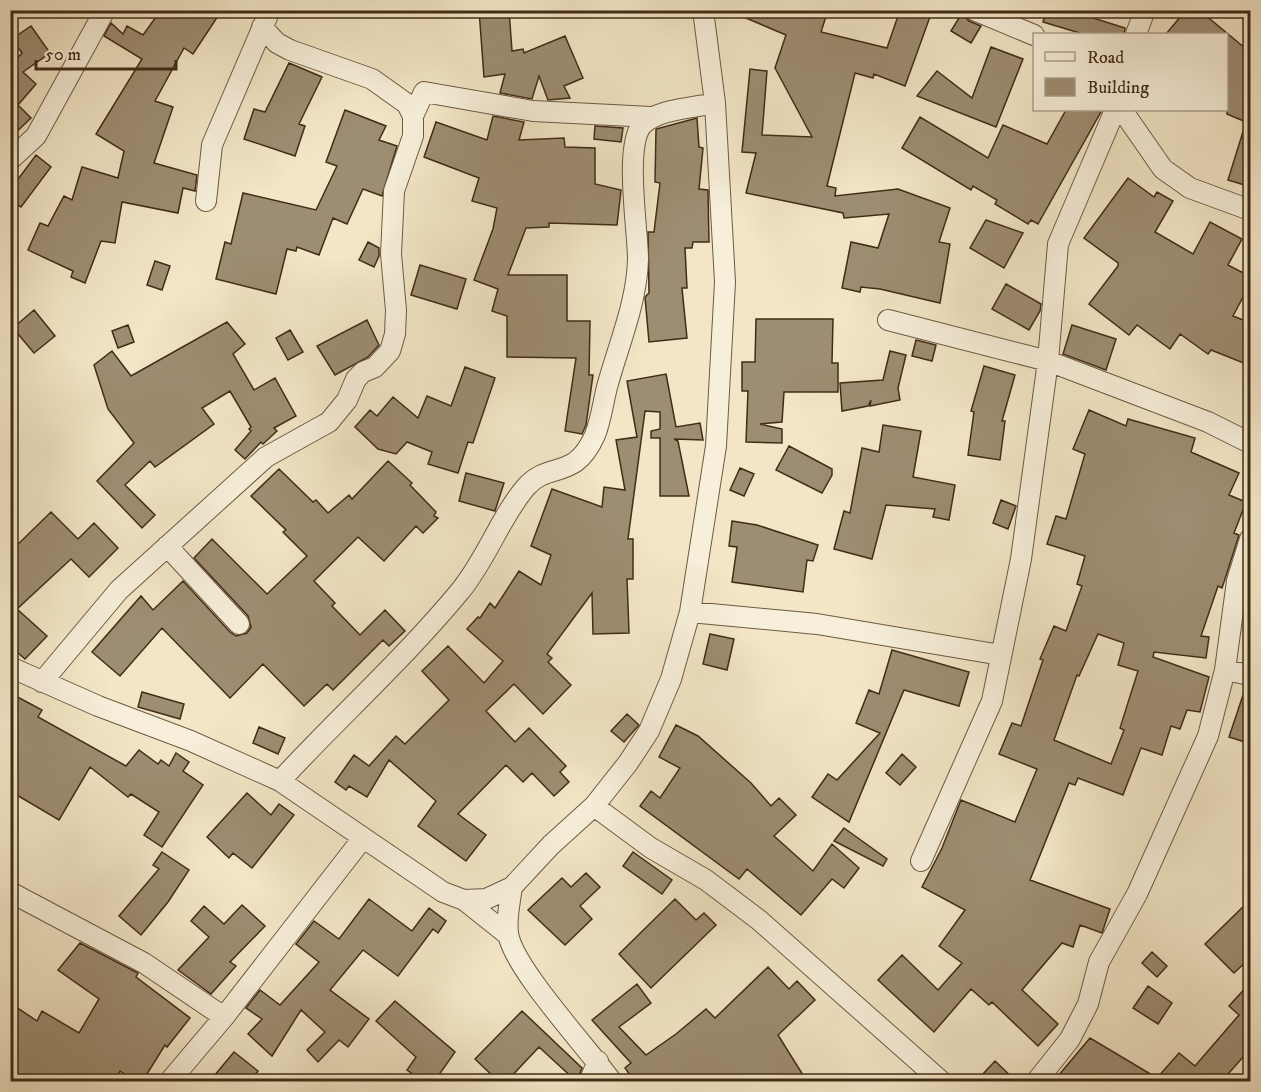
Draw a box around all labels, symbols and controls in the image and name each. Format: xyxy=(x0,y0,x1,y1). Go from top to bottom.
scale bar xyxy=(36,33,176,71)
legend xyxy=(1033,33,1228,111)
text: 50 m xyxy=(45,44,81,66)
text: Road xyxy=(1087,47,1124,69)
text: Building xyxy=(1087,77,1149,99)

